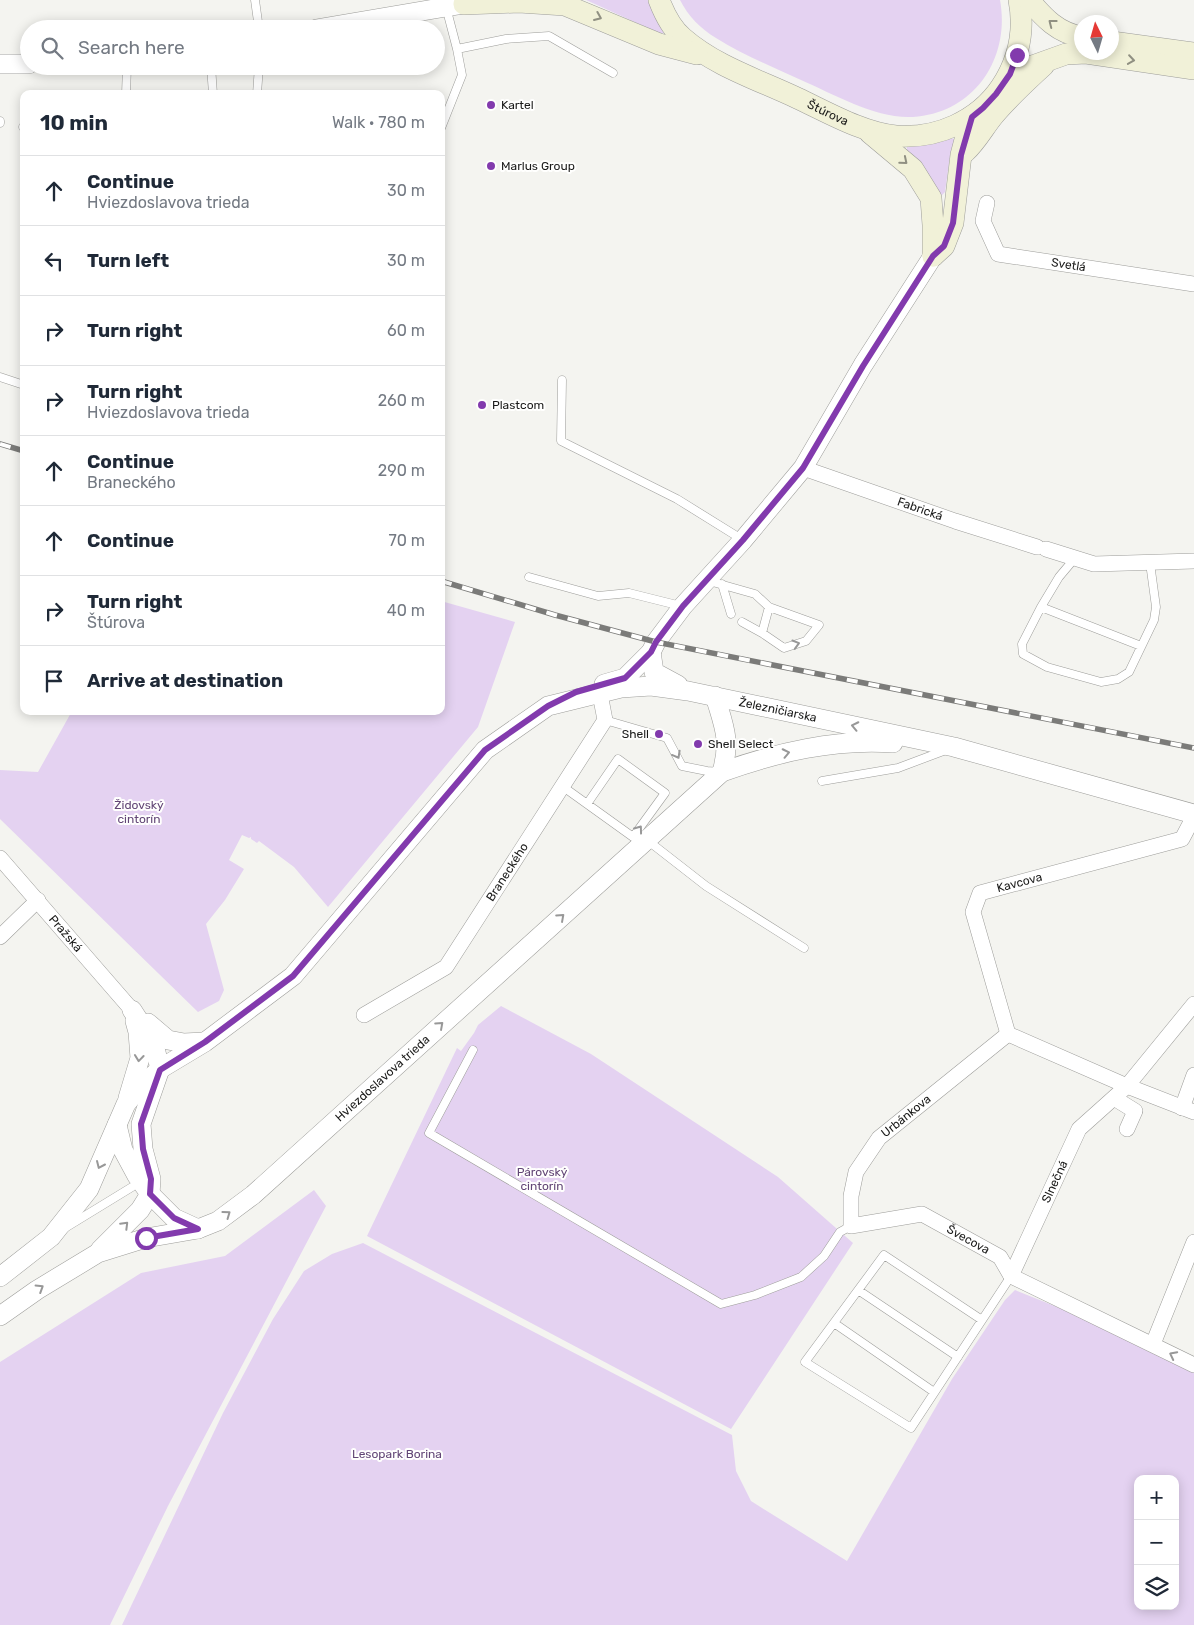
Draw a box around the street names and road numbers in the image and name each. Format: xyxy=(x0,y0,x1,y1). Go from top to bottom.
street label: Štúrova xyxy=(805,97,850,129)
street label: Svetlá xyxy=(1050,255,1087,274)
street label: Fabrická xyxy=(895,494,945,523)
street label: Železničiarska xyxy=(738,695,818,725)
street label: Braneckého xyxy=(483,840,531,904)
street label: Kavcova xyxy=(995,870,1044,895)
street label: Pražská xyxy=(46,912,85,955)
street label: Hviezdoslavova trieda xyxy=(332,1032,432,1124)
street label: Urbánkova xyxy=(878,1092,934,1140)
street label: Slnečná xyxy=(1039,1158,1070,1205)
street label: Švecova xyxy=(944,1222,992,1257)

